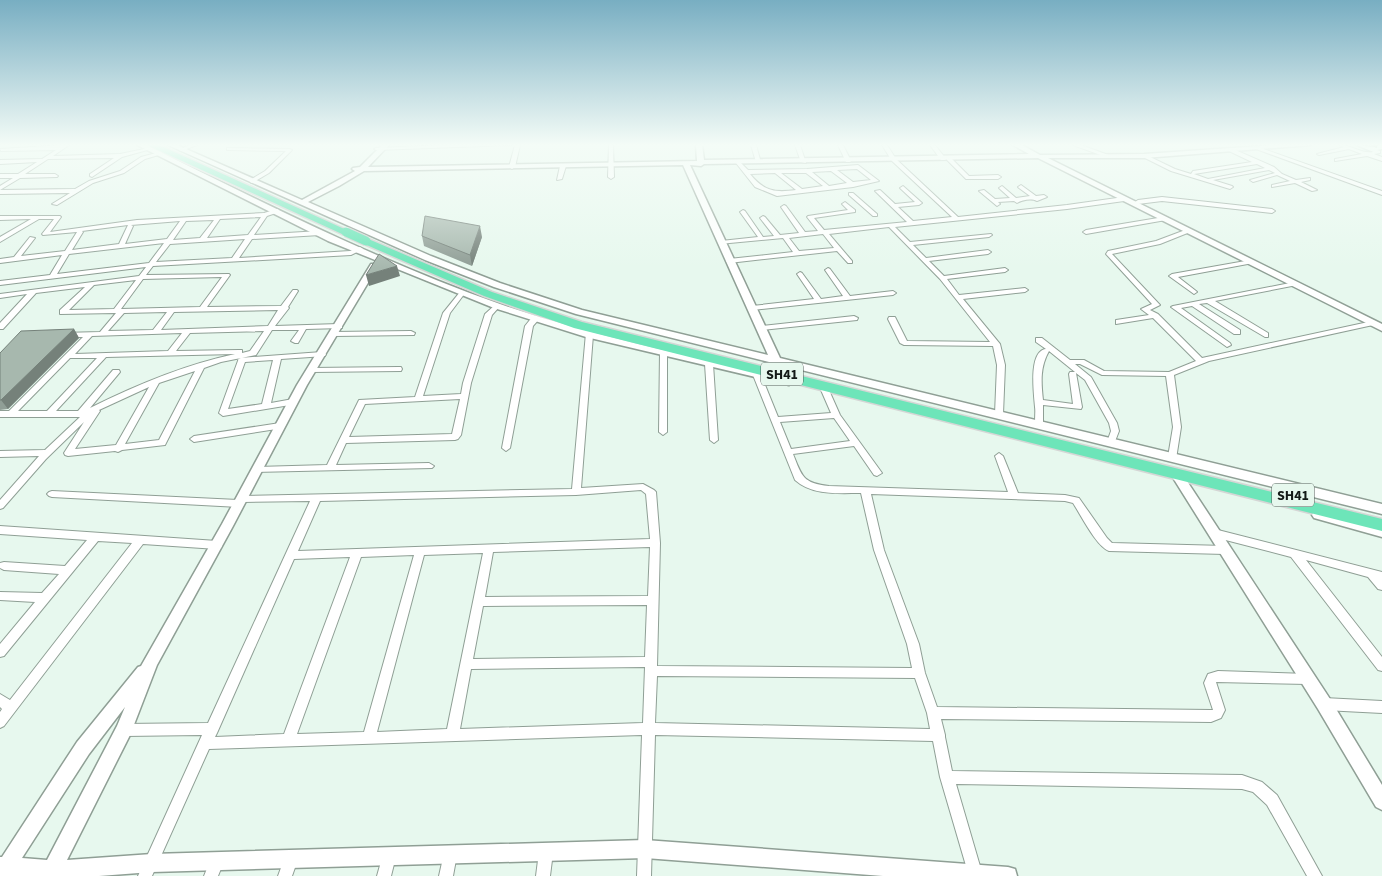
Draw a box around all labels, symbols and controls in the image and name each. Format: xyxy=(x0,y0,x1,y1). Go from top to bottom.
road number: SH41 xyxy=(761,362,803,386)
road number: SH41 xyxy=(1272,484,1314,506)

